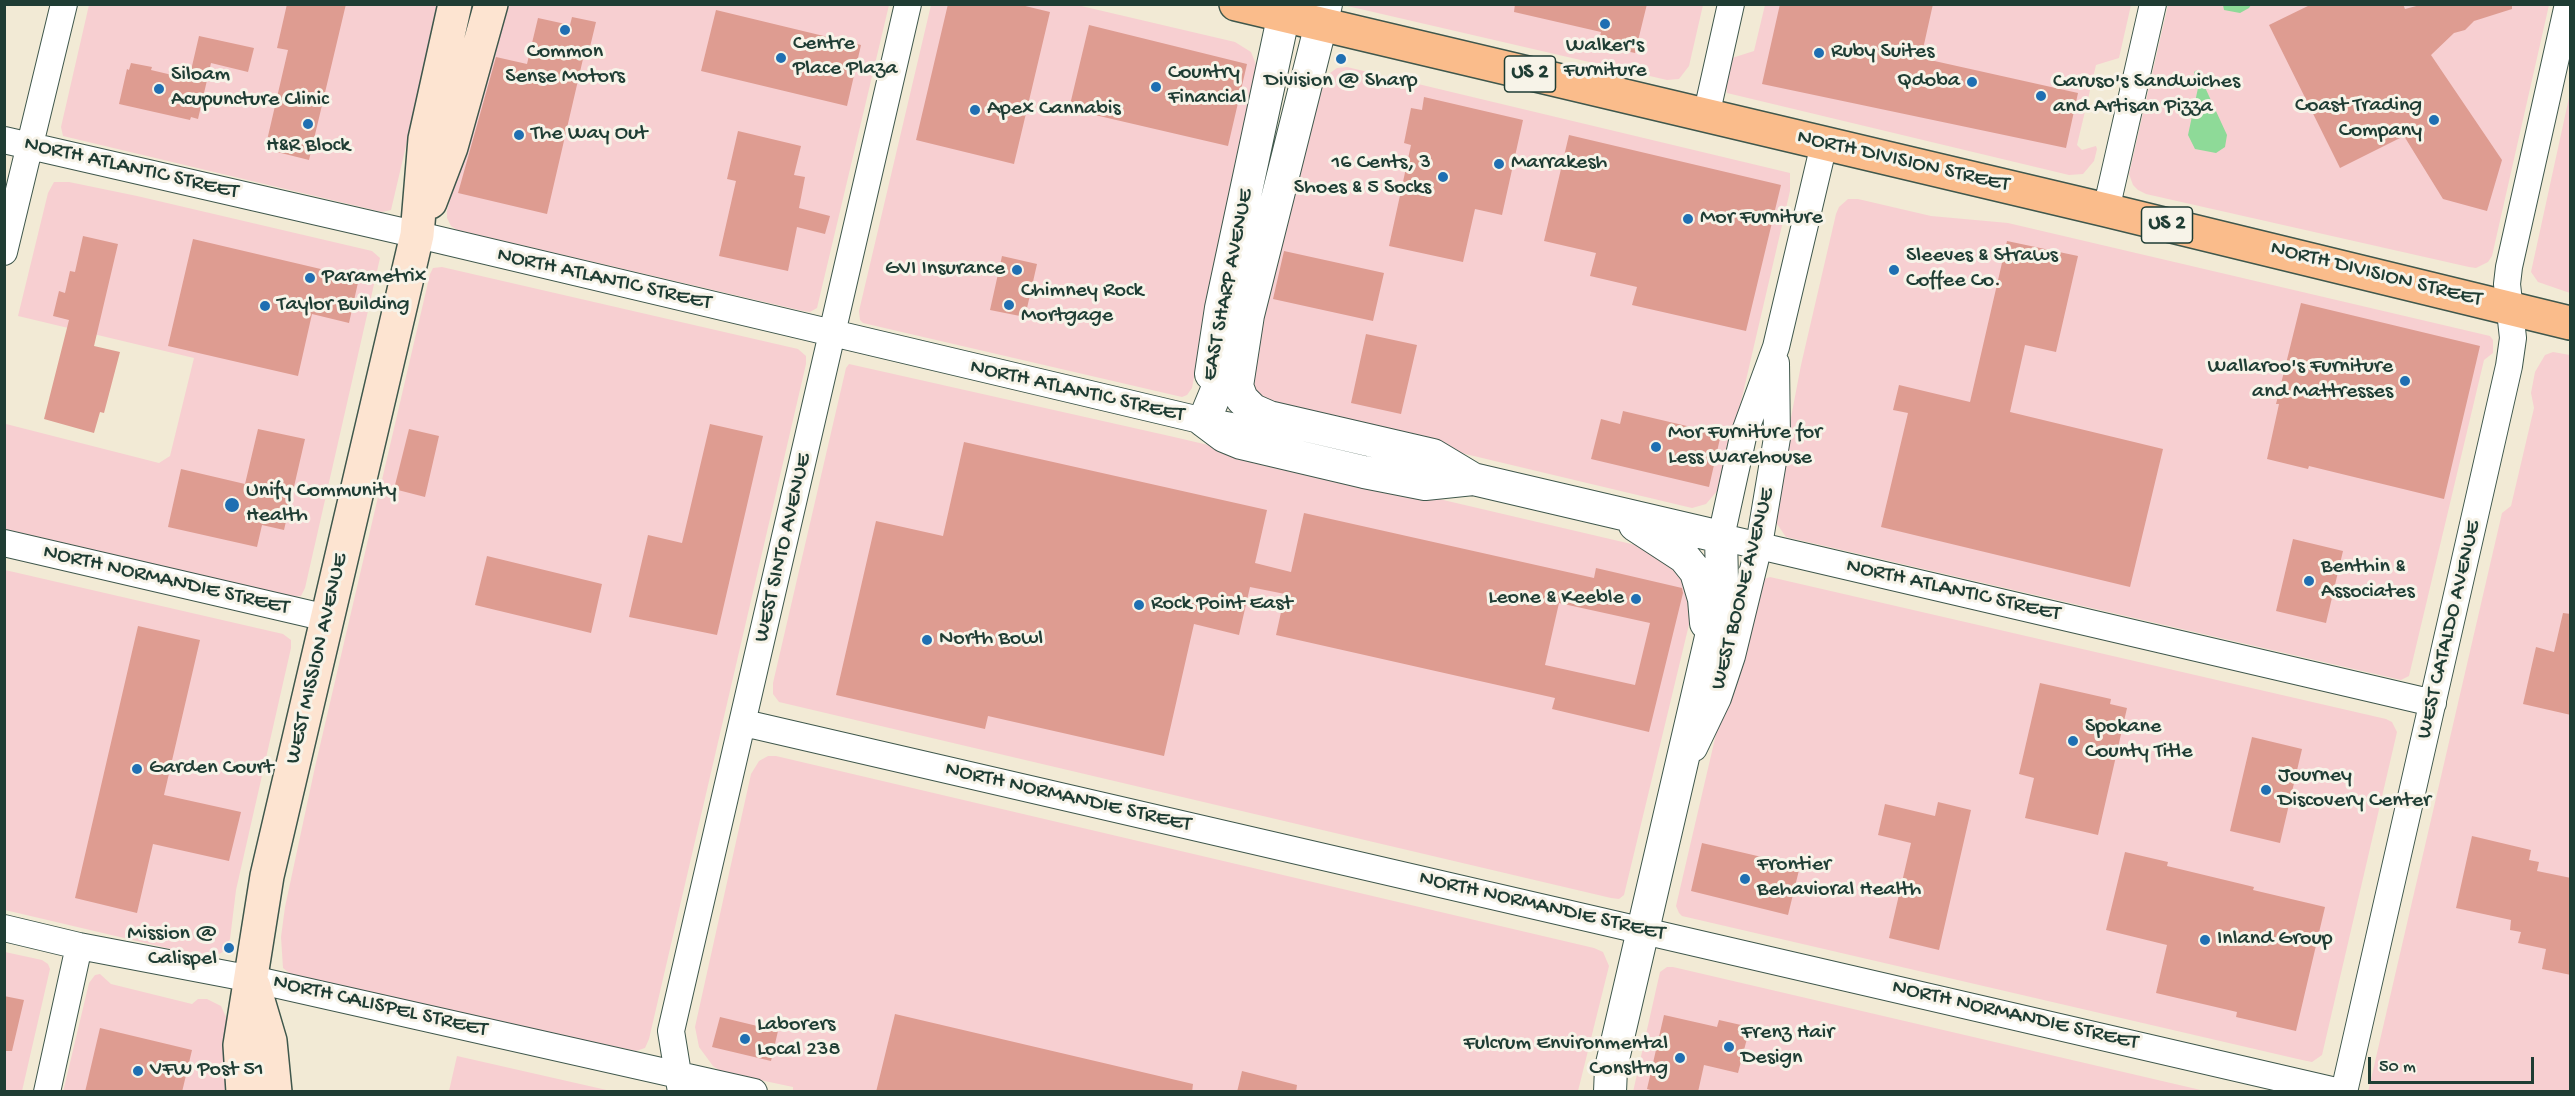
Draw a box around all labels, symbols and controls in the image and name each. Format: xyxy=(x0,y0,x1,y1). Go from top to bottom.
marker: Walker's Furniture xyxy=(1598,17,1612,31)
marker: Common Sense Motors xyxy=(558,23,572,37)
place label: Centre Place Plaza xyxy=(793,32,897,84)
place label: Walker's Furniture xyxy=(1563,34,1647,86)
place label: Common Sense Motors xyxy=(505,40,625,92)
place label: Ruby Suites xyxy=(1831,40,1934,66)
marker: Ruby Suites xyxy=(1812,46,1826,60)
marker: Centre Place Plaza xyxy=(774,51,788,65)
marker: Division @ Sharp xyxy=(1334,52,1348,66)
road number: US 2 xyxy=(1504,56,1556,92)
place label: Country Financial xyxy=(1168,61,1246,112)
place label: Siloam Acupuncture Clinic xyxy=(171,63,329,114)
place label: Division @ Sharp xyxy=(1264,69,1418,95)
place label: Qdoba xyxy=(1897,69,1960,95)
place label: Caruso's Sandwiches and Artisan Pizza xyxy=(2053,70,2240,122)
marker: Qdoba xyxy=(1965,75,1979,89)
marker: Country Financial xyxy=(1149,80,1163,94)
marker: Siloam Acupuncture Clinic xyxy=(152,82,166,96)
marker: Caruso's Sandwiches and Artisan Pizza xyxy=(2034,89,2048,103)
place label: Coast Trading Company xyxy=(2295,94,2422,146)
place label: Apex Cannabis xyxy=(987,97,1121,123)
marker: Apex Cannabis xyxy=(968,103,982,117)
marker: Coast Trading Company xyxy=(2427,113,2441,127)
marker: H&R Block xyxy=(301,117,315,131)
place label: The Way Out xyxy=(531,122,647,148)
street label: NORTH DIVISION STREET xyxy=(1794,125,2012,199)
marker: The Way Out xyxy=(512,128,526,142)
street label: NORTH ATLANTIC STREET xyxy=(21,131,241,207)
place label: H&R Block xyxy=(266,134,350,160)
place label: 16 Cents, 3 Shoes & 5 Socks xyxy=(1294,151,1431,202)
place label: Marrakesh xyxy=(1511,151,1607,177)
marker: Marrakesh xyxy=(1492,157,1506,171)
marker: 16 Cents, 3 Shoes & 5 Socks xyxy=(1436,170,1450,184)
street label: EAST SHARP AVENUE xyxy=(1197,187,1261,383)
place label: Mor Furniture xyxy=(1700,206,1823,232)
road number: US 2 xyxy=(2142,207,2192,243)
marker: Mor Furniture xyxy=(1681,212,1695,226)
street label: NORTH DIVISION STREET xyxy=(2268,236,2484,314)
street label: NORTH ATLANTIC STREET xyxy=(494,242,714,318)
place label: Sleeves & Straws Coffee Co. xyxy=(1906,244,2058,296)
place label: GVI Insurance xyxy=(885,257,1005,283)
marker: GVI Insurance xyxy=(1010,263,1024,277)
marker: Sleeves & Straws Coffee Co. xyxy=(1887,263,1901,277)
place label: Parametrix xyxy=(322,265,426,291)
marker: Parametrix xyxy=(303,271,317,285)
place label: Chimney Rock Mortgage xyxy=(1021,279,1143,330)
place label: Taylor Building xyxy=(277,293,410,319)
marker: Chimney Rock Mortgage xyxy=(1002,298,1016,312)
marker: Taylor Building xyxy=(258,299,272,313)
street label: NORTH ATLANTIC STREET xyxy=(967,354,1187,430)
place label: Wallaroo's Furniture and Mattresses xyxy=(2208,355,2393,406)
marker: Wallaroo's Furniture and Mattresses xyxy=(2398,374,2412,388)
place label: Mor Furniture for Less Warehouse xyxy=(1668,421,1822,472)
marker: Mor Furniture for Less Warehouse xyxy=(1649,440,1663,454)
street label: WEST SINTO AVENUE xyxy=(749,451,819,645)
place label: Unify Community Health xyxy=(246,479,397,530)
street label: WEST BOONE AVENUE xyxy=(1706,485,1782,693)
marker: Unify Community Health xyxy=(223,496,241,514)
street label: WEST CATALDO AVENUE xyxy=(2412,518,2488,742)
street label: NORTH NORMANDIE STREET xyxy=(40,540,292,622)
street label: WEST MISSION AVENUE xyxy=(281,551,355,767)
street label: NORTH ATLANTIC STREET xyxy=(1843,553,2063,629)
place label: Benthin & Associates xyxy=(2321,555,2414,606)
marker: Benthin & Associates xyxy=(2302,574,2316,588)
place label: Leone & Keeble xyxy=(1488,586,1624,612)
place label: Rock Point East xyxy=(1151,592,1292,618)
marker: Leone & Keeble xyxy=(1629,592,1643,606)
marker: Rock Point East xyxy=(1132,598,1146,612)
place label: North Bowl xyxy=(939,627,1043,653)
marker: North Bowl xyxy=(920,633,934,647)
place label: Spokane County Title xyxy=(2085,715,2193,766)
marker: Spokane County Title xyxy=(2066,734,2080,748)
place label: Garden Court xyxy=(149,756,273,782)
street label: NORTH NORMANDIE STREET xyxy=(942,757,1194,839)
marker: Garden Court xyxy=(130,762,144,776)
place label: Journey Discovery Center xyxy=(2278,764,2431,816)
marker: Journey Discovery Center xyxy=(2259,783,2273,797)
place label: Frontier Behavioral Health xyxy=(1757,853,1921,904)
street label: NORTH NORMANDIE STREET xyxy=(1416,866,1668,948)
marker: Frontier Behavioral Health xyxy=(1738,872,1752,886)
place label: Mission @ Calispel xyxy=(127,922,217,974)
place label: Inland Group xyxy=(2217,927,2333,953)
marker: Inland Group xyxy=(2198,933,2212,947)
marker: Mission @ Calispel xyxy=(222,941,236,955)
street label: NORTH CALISPEL STREET xyxy=(270,970,490,1044)
street label: NORTH NORMANDIE STREET xyxy=(1889,975,2141,1057)
place label: Laborers Local 238 xyxy=(757,1013,840,1064)
place label: Frenz Hair Design xyxy=(1741,1021,1834,1072)
marker: Laborers Local 238 xyxy=(738,1032,752,1046)
place label: Fulcrum Environmental Consltng xyxy=(1463,1032,1668,1084)
marker: Frenz Hair Design xyxy=(1722,1040,1736,1054)
scale bar xyxy=(2371,1045,2538,1083)
marker: Fulcrum Environmental Consltng xyxy=(1673,1051,1687,1065)
text: 50 m xyxy=(2379,1057,2416,1078)
place label: VFW Post 51 xyxy=(150,1058,264,1084)
marker: VFW Post 51 xyxy=(131,1064,145,1078)

